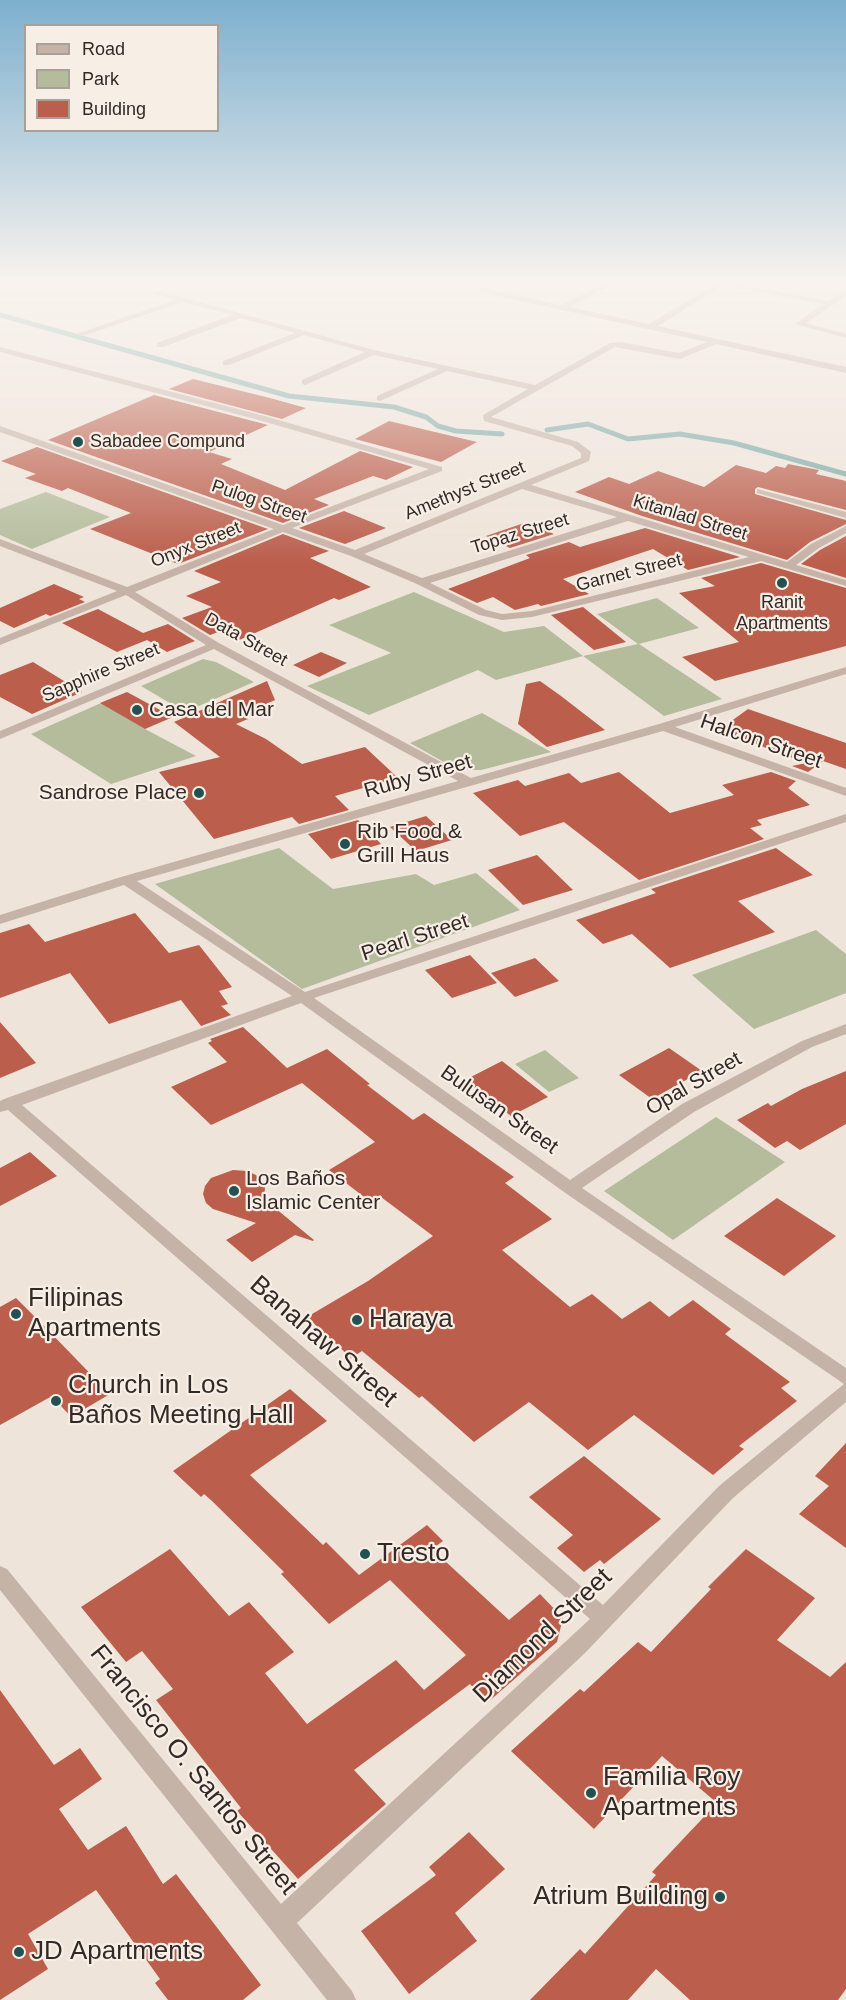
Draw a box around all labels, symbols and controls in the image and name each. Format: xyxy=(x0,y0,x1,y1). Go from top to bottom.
legend xyxy=(24,24,219,132)
text: Road xyxy=(82,39,125,59)
text: Park xyxy=(82,69,119,89)
text: Building xyxy=(82,99,146,119)
place label: Sabadee Compund xyxy=(90,431,245,453)
marker: Sabadee Compund xyxy=(71,435,85,449)
street label: Amethyst Street xyxy=(402,457,528,525)
street label: Pulog Street xyxy=(209,476,309,528)
street label: Kitanlad Street xyxy=(630,490,750,546)
street label: Topaz Street xyxy=(469,509,571,559)
street label: Onyx Street xyxy=(148,517,244,573)
street label: Garnet Street xyxy=(574,549,684,597)
marker: Ranit Apartments xyxy=(775,576,789,590)
place label: Ranit Apartments xyxy=(736,592,828,634)
street label: Data Street xyxy=(201,608,291,672)
street label: Sapphire Street xyxy=(39,639,163,707)
place label: Casa del Mar xyxy=(149,697,274,723)
marker: Casa del Mar xyxy=(130,703,144,717)
street label: Halcon Street xyxy=(697,709,825,775)
street label: Ruby Street xyxy=(361,750,475,804)
place label: Sandrose Place xyxy=(39,780,187,806)
marker: Sandrose Place xyxy=(192,786,206,800)
place label: Rib Food & Grill Haus xyxy=(357,819,462,869)
marker: Rib Food & Grill Haus xyxy=(338,837,352,851)
street label: Pearl Street xyxy=(358,909,472,967)
street label: Opal Street xyxy=(642,1047,746,1121)
street label: Bulusan Street xyxy=(435,1060,563,1160)
place label: Los Baños Islamic Center xyxy=(246,1166,380,1216)
marker: Los Baños Islamic Center xyxy=(227,1184,241,1198)
street label: Banahaw Street xyxy=(243,1270,403,1414)
place label: Filipinas Apartments xyxy=(28,1283,161,1344)
place label: Haraya xyxy=(369,1304,453,1336)
marker: Filipinas Apartments xyxy=(9,1307,23,1321)
marker: Haraya xyxy=(350,1313,364,1327)
place label: Church in Los Baños Meeting Hall xyxy=(68,1370,293,1432)
marker: Church in Los Baños Meeting Hall xyxy=(49,1394,63,1408)
place label: Tresto xyxy=(377,1538,450,1570)
marker: Tresto xyxy=(358,1547,372,1561)
street label: Diamond Street xyxy=(467,1562,619,1710)
street label: Francisco O. Santos Street xyxy=(83,1639,303,1901)
place label: Familia Roy Apartments xyxy=(603,1762,740,1823)
marker: Familia Roy Apartments xyxy=(584,1786,598,1800)
place label: Atrium Building xyxy=(533,1881,708,1913)
marker: Atrium Building xyxy=(713,1890,727,1904)
place label: JD Apartments xyxy=(31,1936,203,1968)
marker: JD Apartments xyxy=(12,1945,26,1959)

